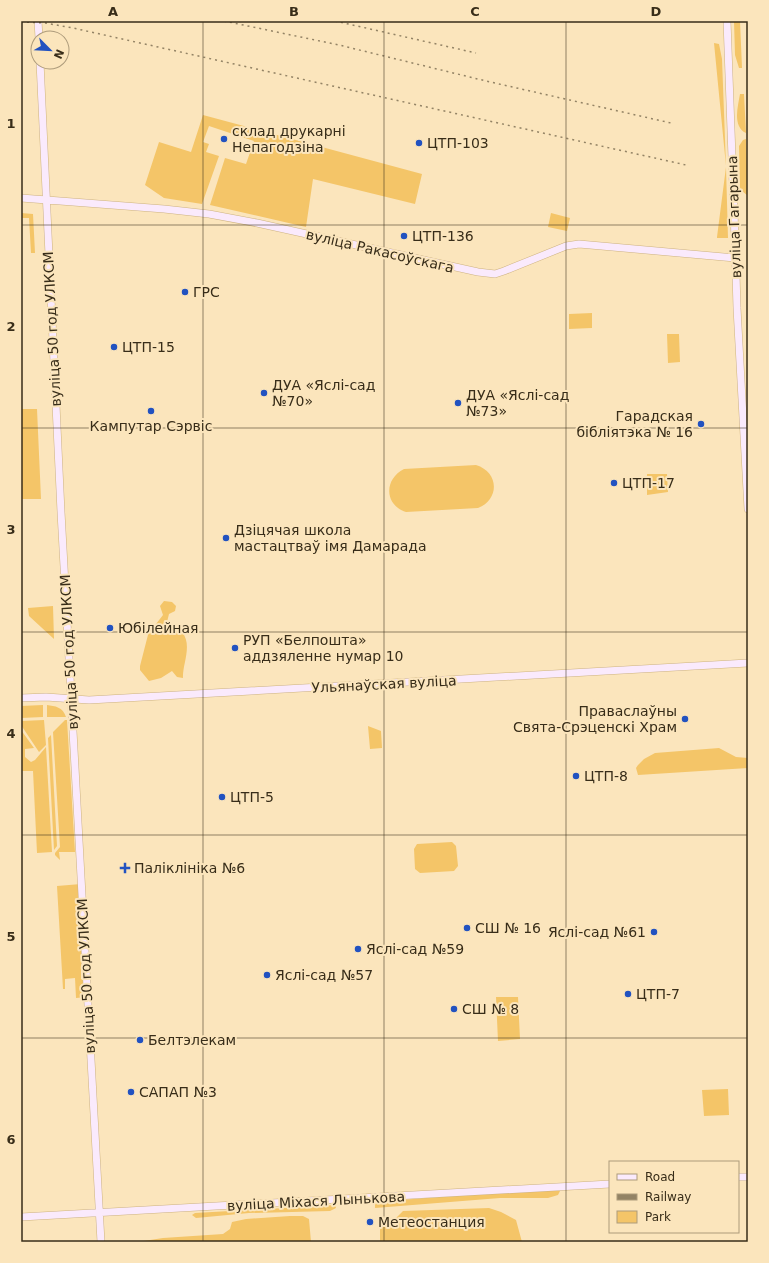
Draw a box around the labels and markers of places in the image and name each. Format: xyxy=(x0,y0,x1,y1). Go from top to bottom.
place label: склад друкарні Непагодзіна xyxy=(232,123,346,155)
marker: склад друкарні Непагодзіна xyxy=(219,134,229,144)
place label: ЦТП-103 xyxy=(427,135,489,151)
marker: ЦТП-103 xyxy=(414,138,424,148)
place label: ЦТП-136 xyxy=(412,228,474,244)
marker: ЦТП-136 xyxy=(399,231,409,241)
place label: ГРС xyxy=(193,284,220,300)
marker: ГРС xyxy=(180,287,190,297)
place label: ЦТП-15 xyxy=(122,339,175,355)
marker: ЦТП-15 xyxy=(109,342,119,352)
place label: ДУА «Яслі-сад №70» xyxy=(272,377,375,409)
place label: ДУА «Яслі-сад №73» xyxy=(466,387,569,419)
marker: ДУА «Яслі-сад №70» xyxy=(259,388,269,398)
marker: ДУА «Яслі-сад №73» xyxy=(453,398,463,408)
marker: Кампутар Сэрвіс xyxy=(146,406,156,416)
place label: Гарадская бібліятэка № 16 xyxy=(576,408,693,440)
place label: Кампутар Сэрвіс xyxy=(90,418,212,434)
marker: Гарадская бібліятэка № 16 xyxy=(696,419,706,429)
place label: ЦТП-17 xyxy=(622,475,675,491)
marker: ЦТП-17 xyxy=(609,478,619,488)
place label: Дзіцячая школа мастацтваў імя Дамарада xyxy=(234,522,427,554)
marker: Дзіцячая школа мастацтваў імя Дамарада xyxy=(221,533,231,543)
place label: Юбілейная xyxy=(118,620,198,636)
marker: Юбілейная xyxy=(105,623,115,633)
place label: РУП «Белпошта» аддзяленне нумар 10 xyxy=(243,632,403,664)
marker: РУП «Белпошта» аддзяленне нумар 10 xyxy=(230,643,240,653)
place label: Праваслаўны Свята-Срэценскі Храм xyxy=(513,703,677,735)
marker: Праваслаўны Свята-Срэценскі Храм xyxy=(680,714,690,724)
place label: ЦТП-8 xyxy=(584,768,628,784)
marker: ЦТП-8 xyxy=(571,771,581,781)
place label: ЦТП-5 xyxy=(230,789,274,805)
marker: ЦТП-5 xyxy=(217,792,227,802)
place label: Паліклініка №6 xyxy=(134,860,245,876)
marker: Паліклініка №6 xyxy=(119,862,131,874)
place label: СШ № 16 xyxy=(475,920,541,936)
marker: СШ № 16 xyxy=(462,923,472,933)
place label: Яслі-сад №61 xyxy=(548,924,646,940)
marker: Яслі-сад №61 xyxy=(649,927,659,937)
place label: Яслі-сад №59 xyxy=(366,941,464,957)
marker: Яслі-сад №59 xyxy=(353,944,363,954)
place label: Яслі-сад №57 xyxy=(275,967,373,983)
marker: Яслі-сад №57 xyxy=(262,970,272,980)
place label: ЦТП-7 xyxy=(636,986,680,1002)
marker: ЦТП-7 xyxy=(623,989,633,999)
place label: СШ № 8 xyxy=(462,1001,519,1017)
marker: СШ № 8 xyxy=(449,1004,459,1014)
place label: Белтэлекам xyxy=(148,1032,236,1048)
marker: Белтэлекам xyxy=(135,1035,145,1045)
place label: САПАП №3 xyxy=(139,1084,217,1100)
marker: САПАП №3 xyxy=(126,1087,136,1097)
place label: Метеостанция xyxy=(378,1214,485,1230)
marker: Метеостанция xyxy=(365,1217,375,1227)

